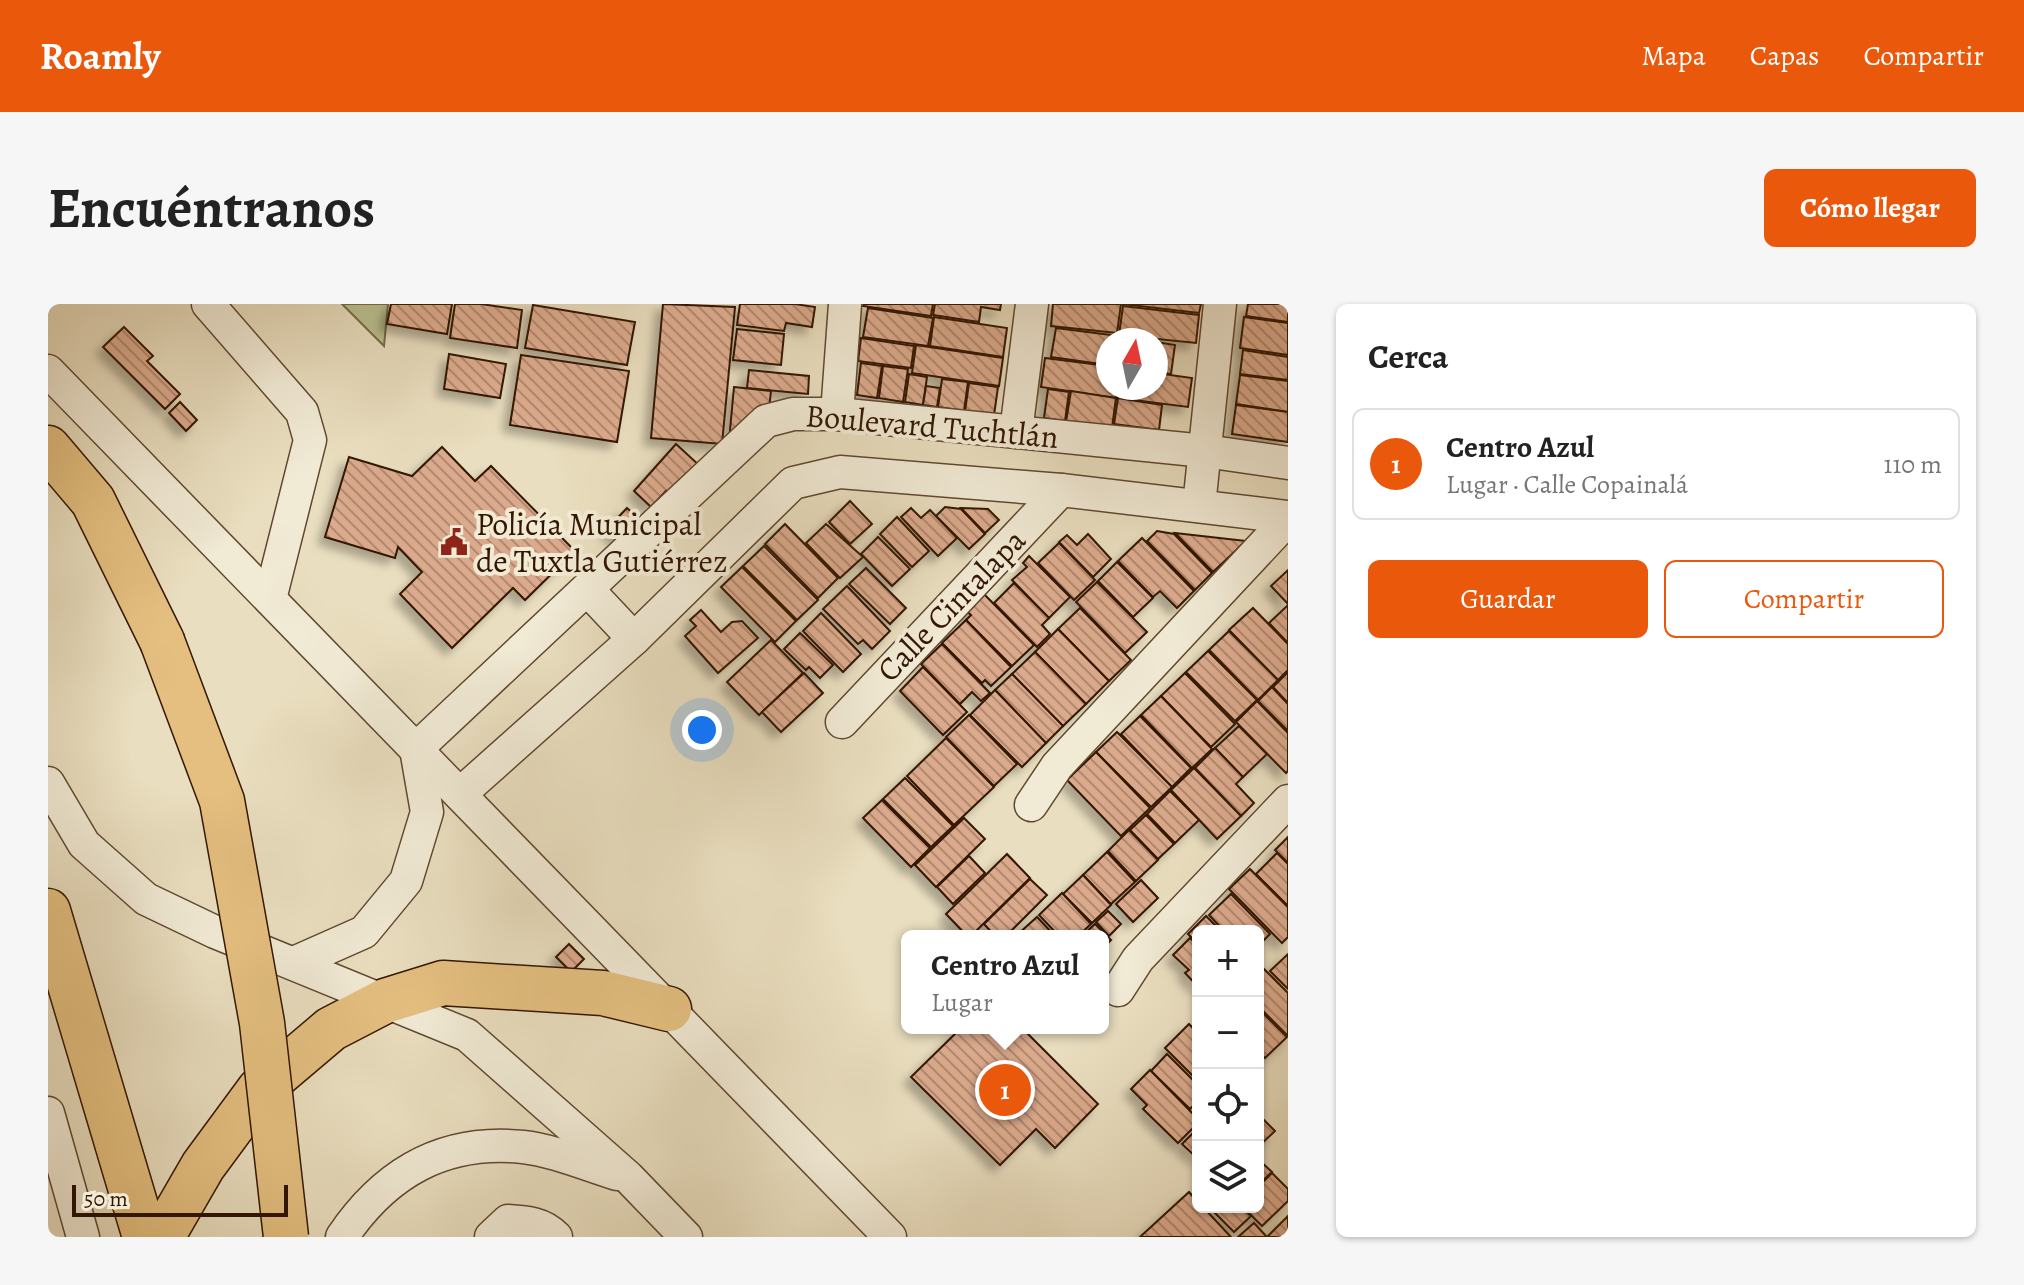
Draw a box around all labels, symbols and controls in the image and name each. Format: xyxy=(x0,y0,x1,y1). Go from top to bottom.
text: Roamly xyxy=(40,30,161,82)
text: Mapa xyxy=(1641,37,1706,75)
text: Capas xyxy=(1750,37,1819,75)
text: Compartir xyxy=(1863,37,1984,75)
button: Cómo llegar xyxy=(1764,169,1976,247)
text: Encuéntranos xyxy=(48,170,375,246)
north arrow xyxy=(1096,328,1168,400)
text: Cerca xyxy=(1368,333,1449,380)
street label: Boulevard Tuchtlán xyxy=(804,393,1060,459)
text: Centro Azul xyxy=(1446,427,1594,467)
text: 1 xyxy=(1391,447,1401,482)
text: 110 m xyxy=(1884,447,1942,482)
text: Lugar · Calle Copainalá xyxy=(1446,467,1688,502)
place label: Policía Municipal de Tuxtla Gutiérrez xyxy=(476,502,728,583)
street label: Calle Cintalapa xyxy=(867,519,1035,691)
public building icon: Policía Municipal de Tuxtla Gutiérrez xyxy=(439,527,469,557)
button: Guardar xyxy=(1368,560,1648,638)
button: Compartir xyxy=(1664,560,1944,638)
your location xyxy=(682,710,722,750)
map controls xyxy=(1192,925,1264,1213)
button: + xyxy=(1192,925,1264,997)
popup xyxy=(901,930,1109,1034)
text: Centro Azul xyxy=(931,945,1079,985)
text: Lugar xyxy=(931,985,993,1020)
button: − xyxy=(1192,997,1264,1069)
pin: 1 xyxy=(979,1060,1031,1120)
button: locate xyxy=(1192,1069,1264,1141)
button: layers xyxy=(1192,1141,1264,1213)
scale bar xyxy=(72,1181,288,1217)
text: 50 m xyxy=(84,1184,128,1214)

